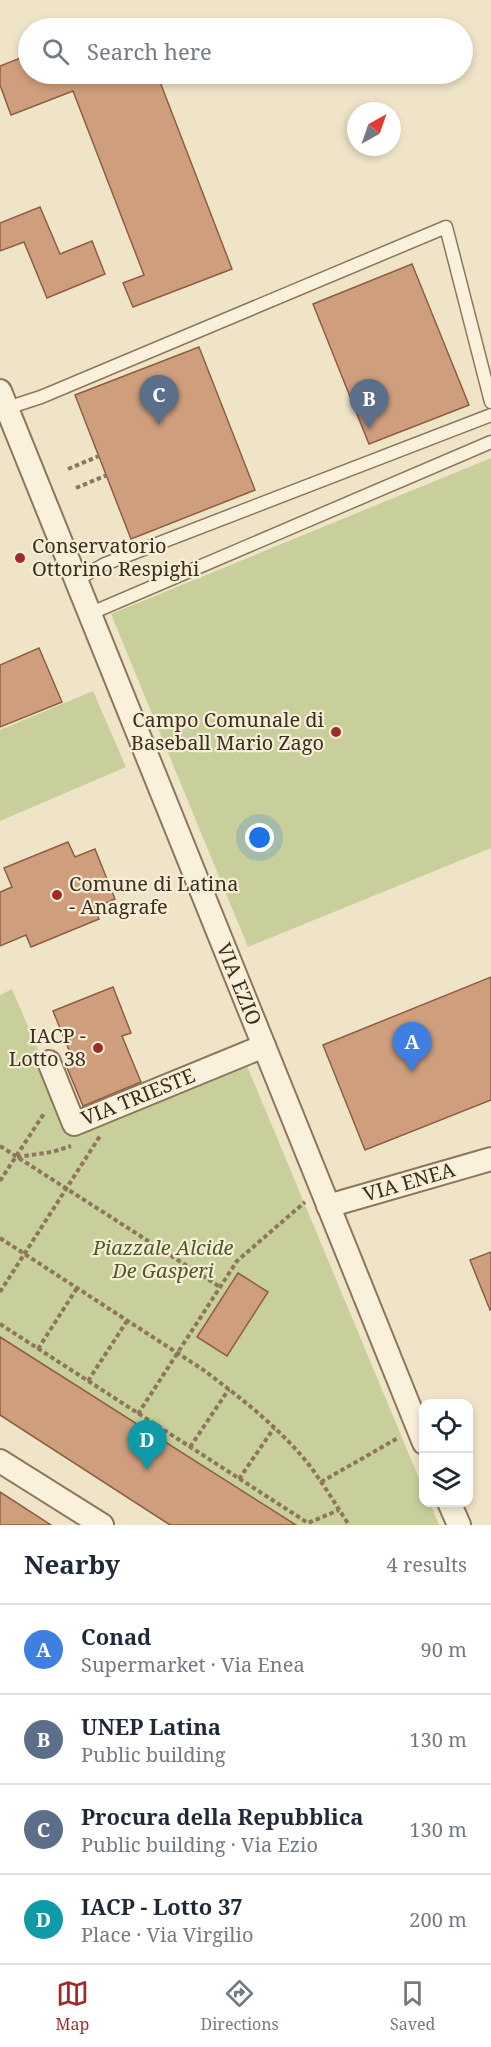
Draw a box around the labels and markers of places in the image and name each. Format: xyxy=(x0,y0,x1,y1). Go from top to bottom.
pin: C xyxy=(140,376,178,425)
pin: B xyxy=(350,380,388,429)
place label: Conservatorio Ottorino Respighi xyxy=(32,532,200,582)
marker: Conservatorio Ottorino Respighi xyxy=(13,551,27,565)
place label: Campo Comunale di Baseball Mario Zago xyxy=(131,706,325,756)
marker: Campo Comunale di Baseball Mario Zago xyxy=(329,725,343,739)
place label: Comune di Latina - Anagrafe xyxy=(69,870,238,920)
marker: Comune di Latina - Anagrafe xyxy=(50,888,64,902)
place label: IACP - Lotto 38 xyxy=(9,1022,86,1072)
pin: A xyxy=(392,1022,432,1072)
marker: IACP - Lotto 38 xyxy=(91,1041,105,1055)
pin: D xyxy=(128,1420,166,1470)

